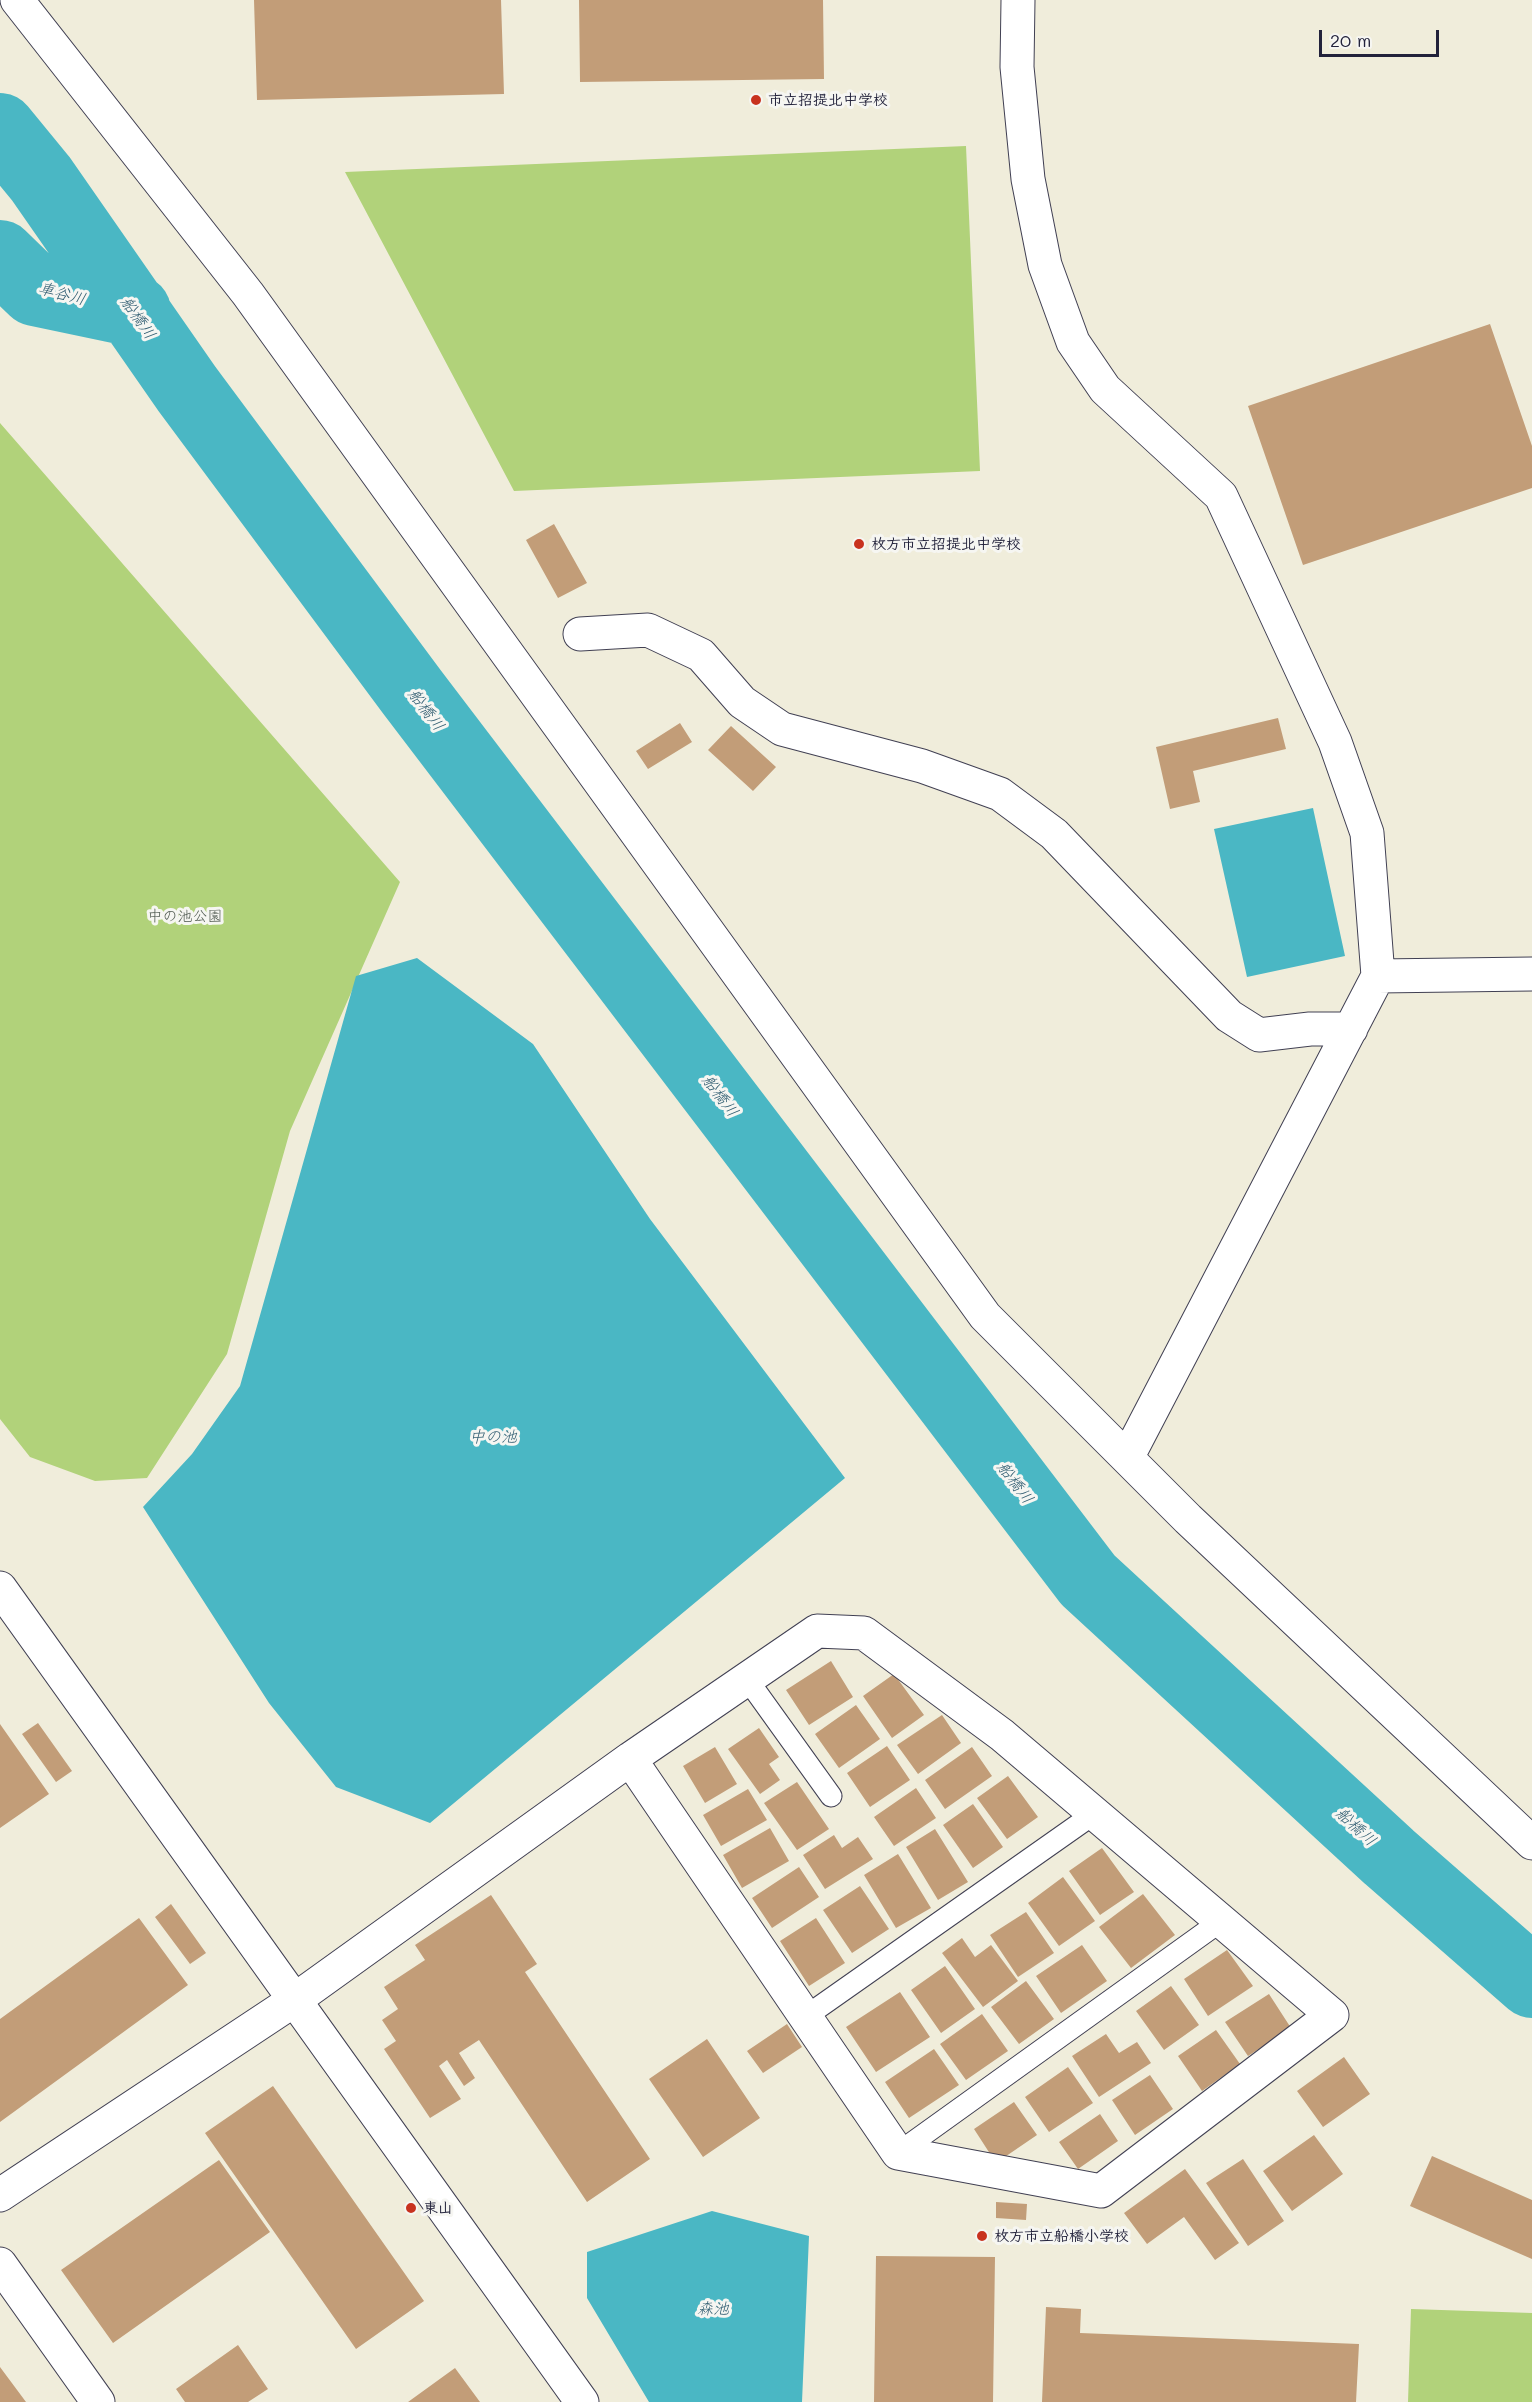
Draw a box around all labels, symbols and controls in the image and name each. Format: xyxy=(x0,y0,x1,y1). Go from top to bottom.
scale bar xyxy=(1322,18,1442,56)
text: 20 m xyxy=(1330,28,1371,52)
place label: 市立招提北中学校 xyxy=(768,91,888,109)
marker: 市立招提北中学校 xyxy=(749,93,763,107)
water label: 車谷川 xyxy=(36,279,88,309)
water label: 船橋川 xyxy=(116,293,160,343)
place label: 枚方市立招提北中学校 xyxy=(871,535,1021,553)
marker: 枚方市立招提北中学校 xyxy=(852,537,866,551)
water label: 船橋川 xyxy=(404,685,448,735)
park label: 中の池公園 xyxy=(148,907,222,925)
water label: 船橋川 xyxy=(698,1071,742,1121)
water label: 中の池 xyxy=(469,1427,517,1447)
water label: 船橋川 xyxy=(993,1458,1037,1508)
water label: 船橋川 xyxy=(1332,1804,1380,1850)
place label: 東山 xyxy=(423,2199,453,2217)
marker: 東山 xyxy=(404,2201,418,2215)
place label: 枚方市立船橋小学校 xyxy=(994,2227,1129,2245)
marker: 枚方市立船橋小学校 xyxy=(975,2229,989,2243)
water label: 森池 xyxy=(697,2299,729,2319)

